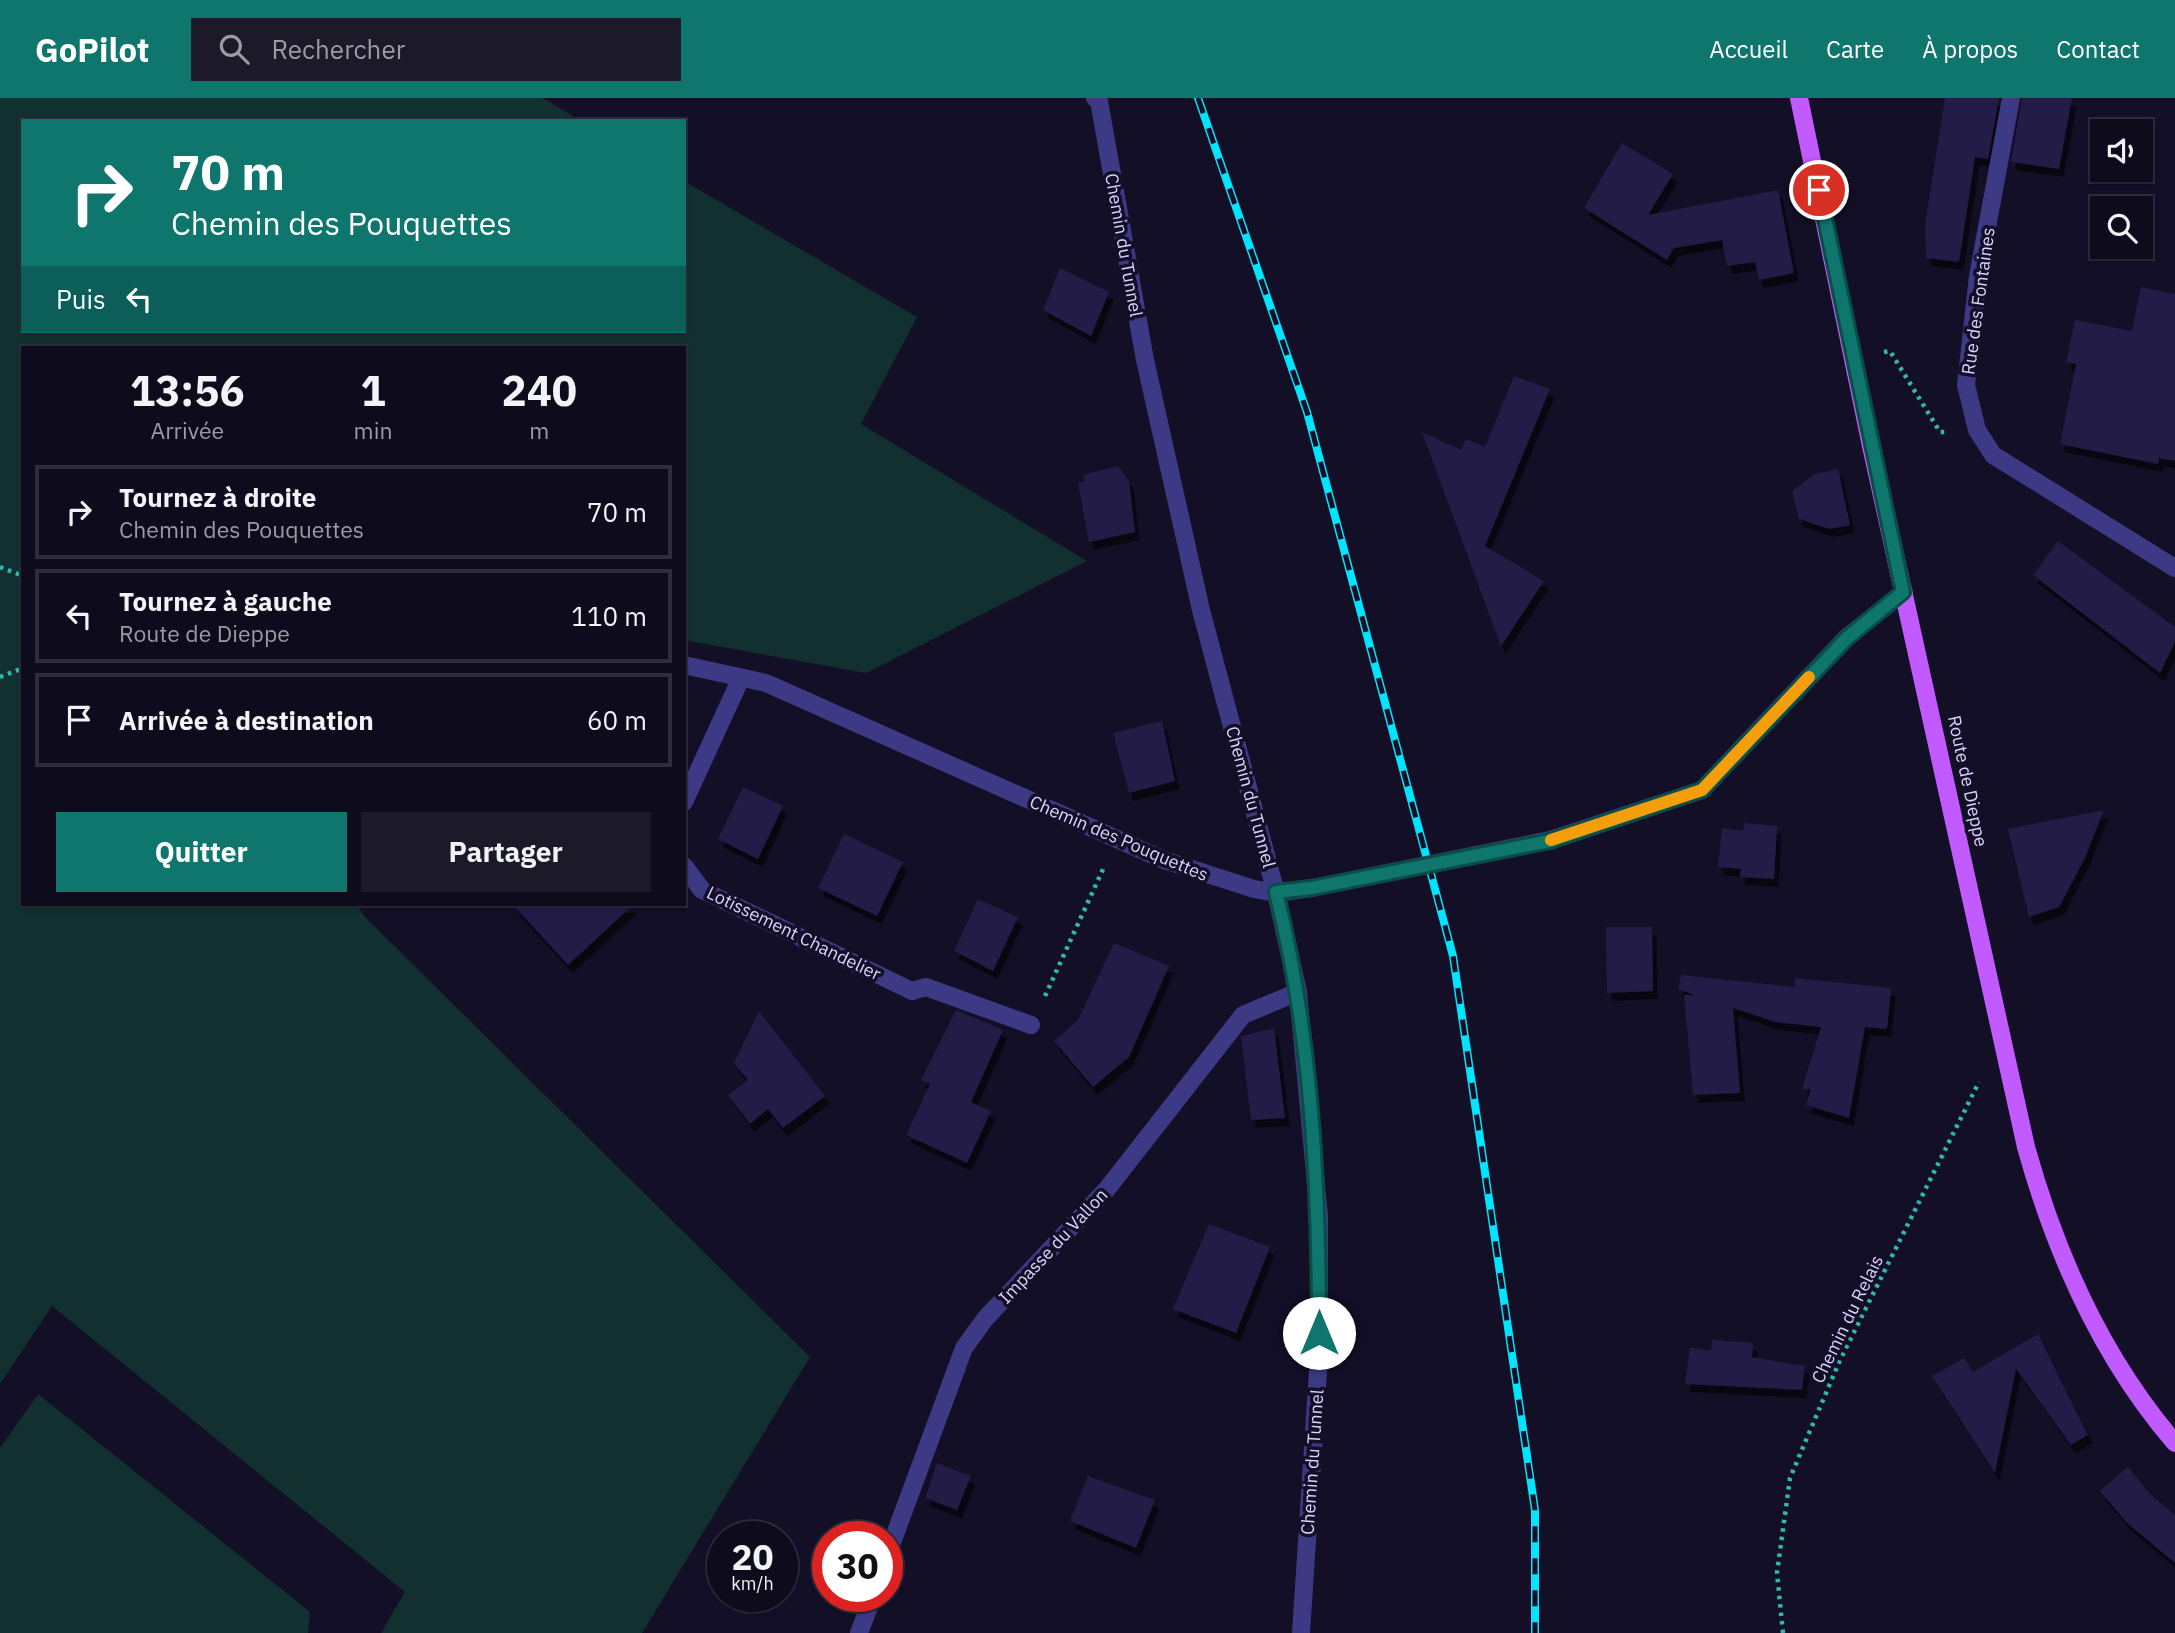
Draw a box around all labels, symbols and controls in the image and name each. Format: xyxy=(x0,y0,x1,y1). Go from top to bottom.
search box xyxy=(191,18,681,81)
text: GoPilot xyxy=(35,28,149,71)
icon: search xyxy=(215,30,253,68)
text: Rechercher xyxy=(271,32,405,66)
text: Accueil xyxy=(1709,33,1788,65)
text: Carte xyxy=(1826,33,1884,65)
text: À propos xyxy=(1922,33,2018,65)
text: Contact xyxy=(2056,33,2140,65)
map controls xyxy=(2090,119,2153,259)
button: sound xyxy=(2090,119,2153,182)
text: 70 m xyxy=(171,140,285,203)
icon: right xyxy=(56,147,147,238)
pin xyxy=(1789,160,1849,220)
street label: Chemin du Tunnel xyxy=(1100,171,1148,319)
icon: arrive xyxy=(1800,171,1838,209)
button: search xyxy=(2090,196,2153,259)
text: Chemin des Pouquettes xyxy=(171,202,512,244)
street label: Rue des Fontaines xyxy=(1956,226,2000,376)
icon: left xyxy=(120,280,158,318)
text: Puis xyxy=(56,282,106,316)
text: 13:56 xyxy=(130,363,245,418)
text: 1 xyxy=(360,363,386,418)
text: 240 xyxy=(501,363,577,418)
text: Arrivée xyxy=(150,415,224,445)
text: min xyxy=(354,415,392,445)
text: m xyxy=(529,415,549,445)
text: Tournez à droite xyxy=(119,480,316,514)
icon: right xyxy=(60,493,98,531)
text: 70 m xyxy=(587,495,647,529)
text: Chemin des Pouquettes xyxy=(119,514,364,544)
text: Tournez à gauche xyxy=(119,584,332,618)
icon: left xyxy=(60,597,98,635)
text: 110 m xyxy=(571,599,647,633)
text: Route de Dieppe xyxy=(119,618,290,648)
icon: arrive xyxy=(60,701,98,739)
text: Arrivée à destination xyxy=(119,703,374,737)
text: 60 m xyxy=(587,703,647,737)
street label: Route de Dieppe xyxy=(1943,713,1993,849)
street label: Chemin du Tunnel xyxy=(1221,724,1281,870)
street label: Chemin des Pouquettes xyxy=(1026,790,1212,886)
button: Quitter xyxy=(56,812,347,892)
button: Partager xyxy=(361,812,651,892)
street label: Lotissement Chandelier xyxy=(703,881,885,985)
street label: Impasse du Vallon xyxy=(994,1183,1112,1309)
street label: Chemin du Relais xyxy=(1806,1251,1888,1387)
position arrow xyxy=(1282,1296,1356,1370)
street label: Chemin du Tunnel xyxy=(1295,1388,1329,1535)
speed limit sign: 30 xyxy=(812,1521,903,1612)
text: 20 xyxy=(731,1534,774,1580)
text: km/h xyxy=(731,1572,774,1595)

